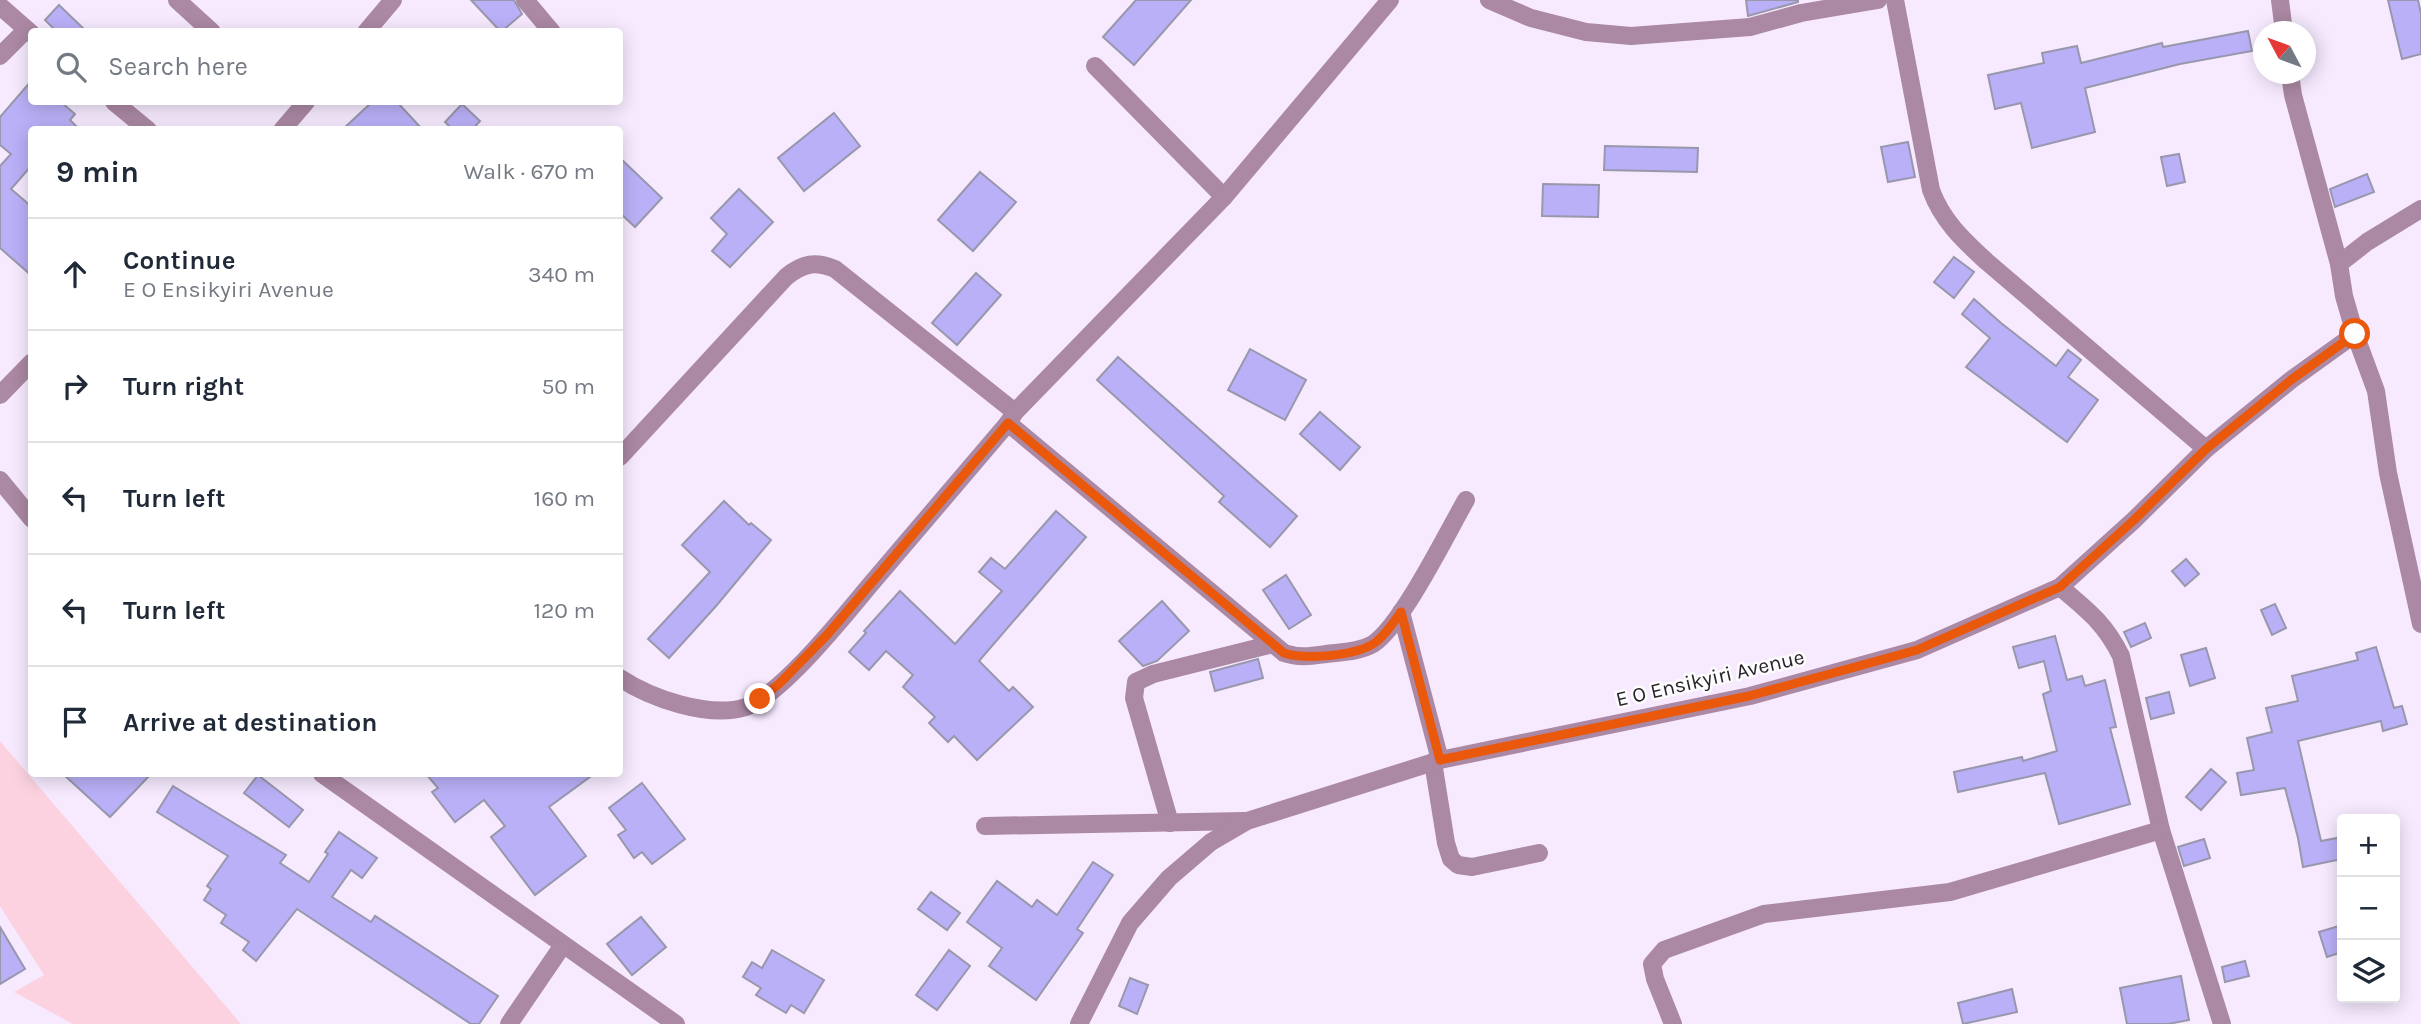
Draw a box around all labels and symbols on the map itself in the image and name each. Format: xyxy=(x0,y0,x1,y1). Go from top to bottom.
north arrow xyxy=(2253,21,2316,84)
route start xyxy=(2339,318,2370,349)
street label: E O Ensikyiri Avenue xyxy=(1613,645,1807,711)
route end xyxy=(744,683,775,714)

